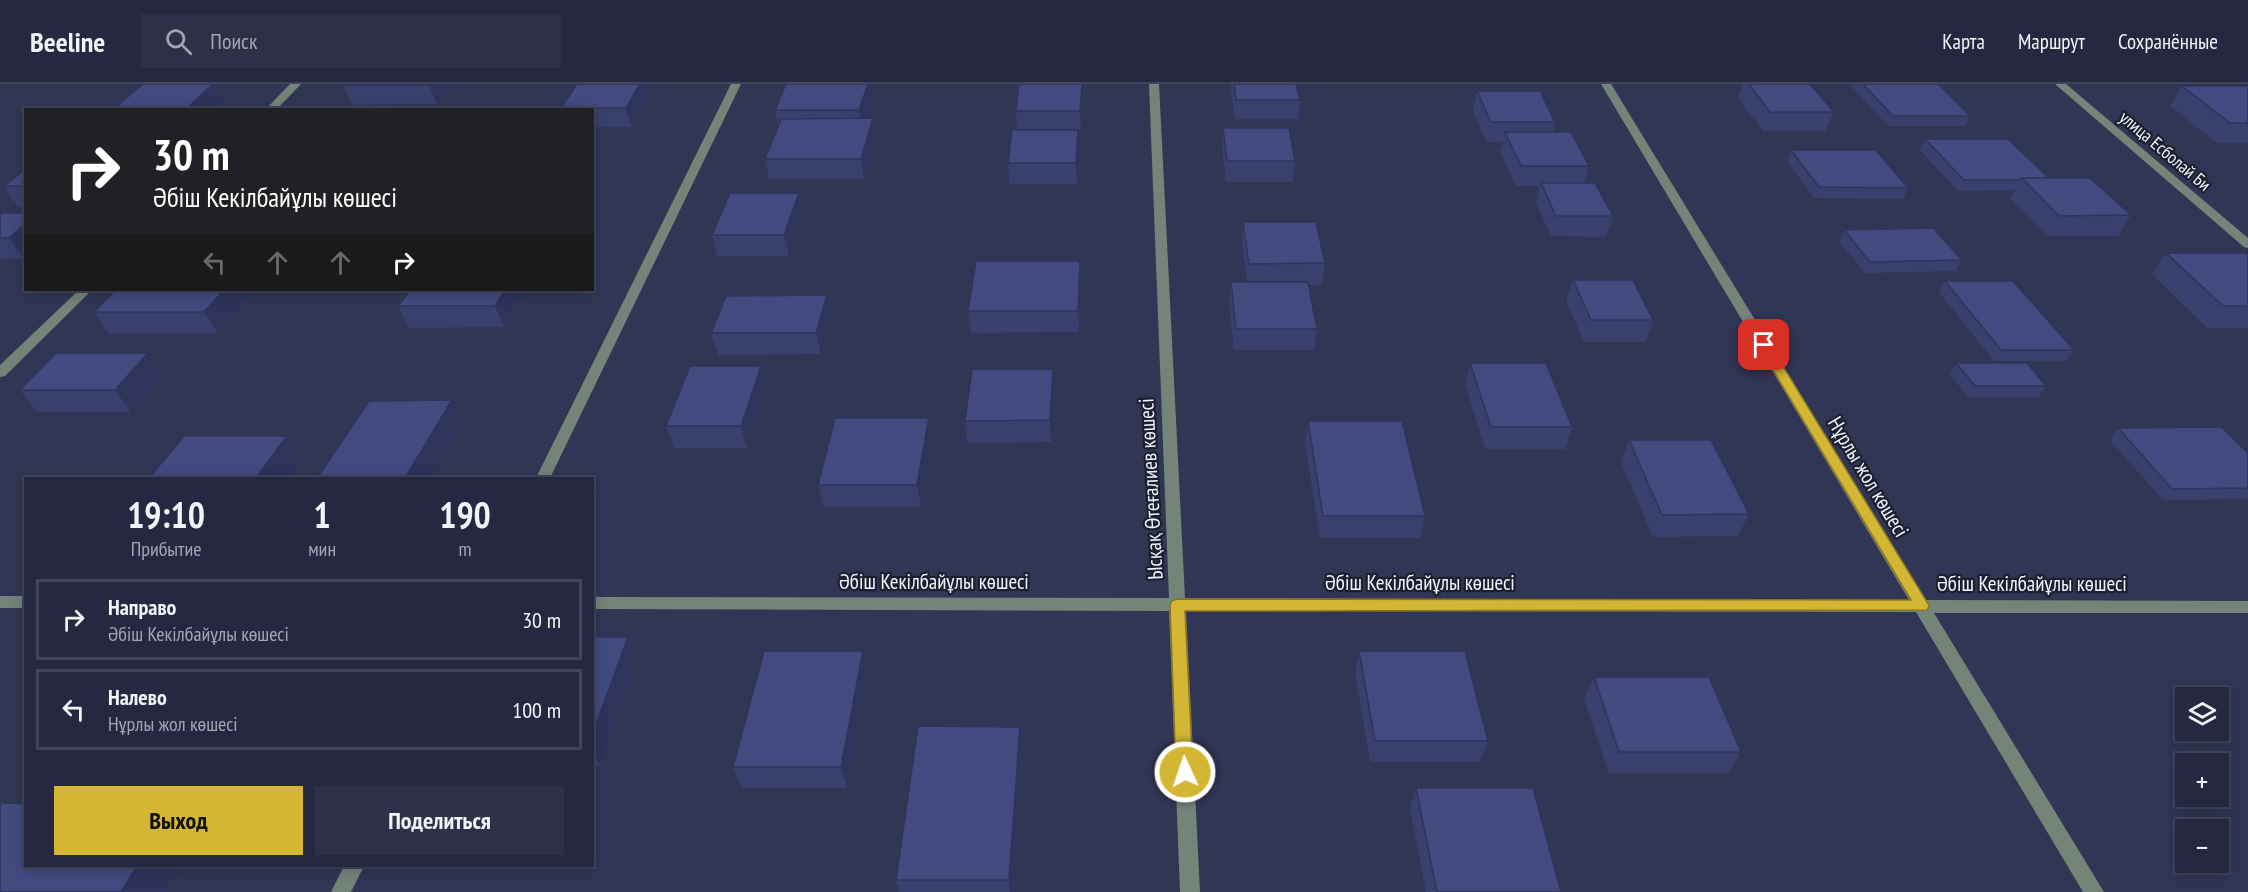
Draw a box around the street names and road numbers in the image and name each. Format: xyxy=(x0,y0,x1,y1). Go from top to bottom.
street label: улица Есболай Би xyxy=(2115,106,2216,196)
street label: Ысқақ Өтеғалиев көшесі xyxy=(1132,398,1169,580)
street label: Нұрлы жол көшесі xyxy=(1822,411,1915,542)
street label: Әбіш Кекілбайұлы көшесі xyxy=(839,568,1029,595)
street label: Әбіш Кекілбайұлы көшесі xyxy=(1325,569,1515,596)
street label: Әбіш Кекілбайұлы көшесі xyxy=(1937,570,2127,597)

